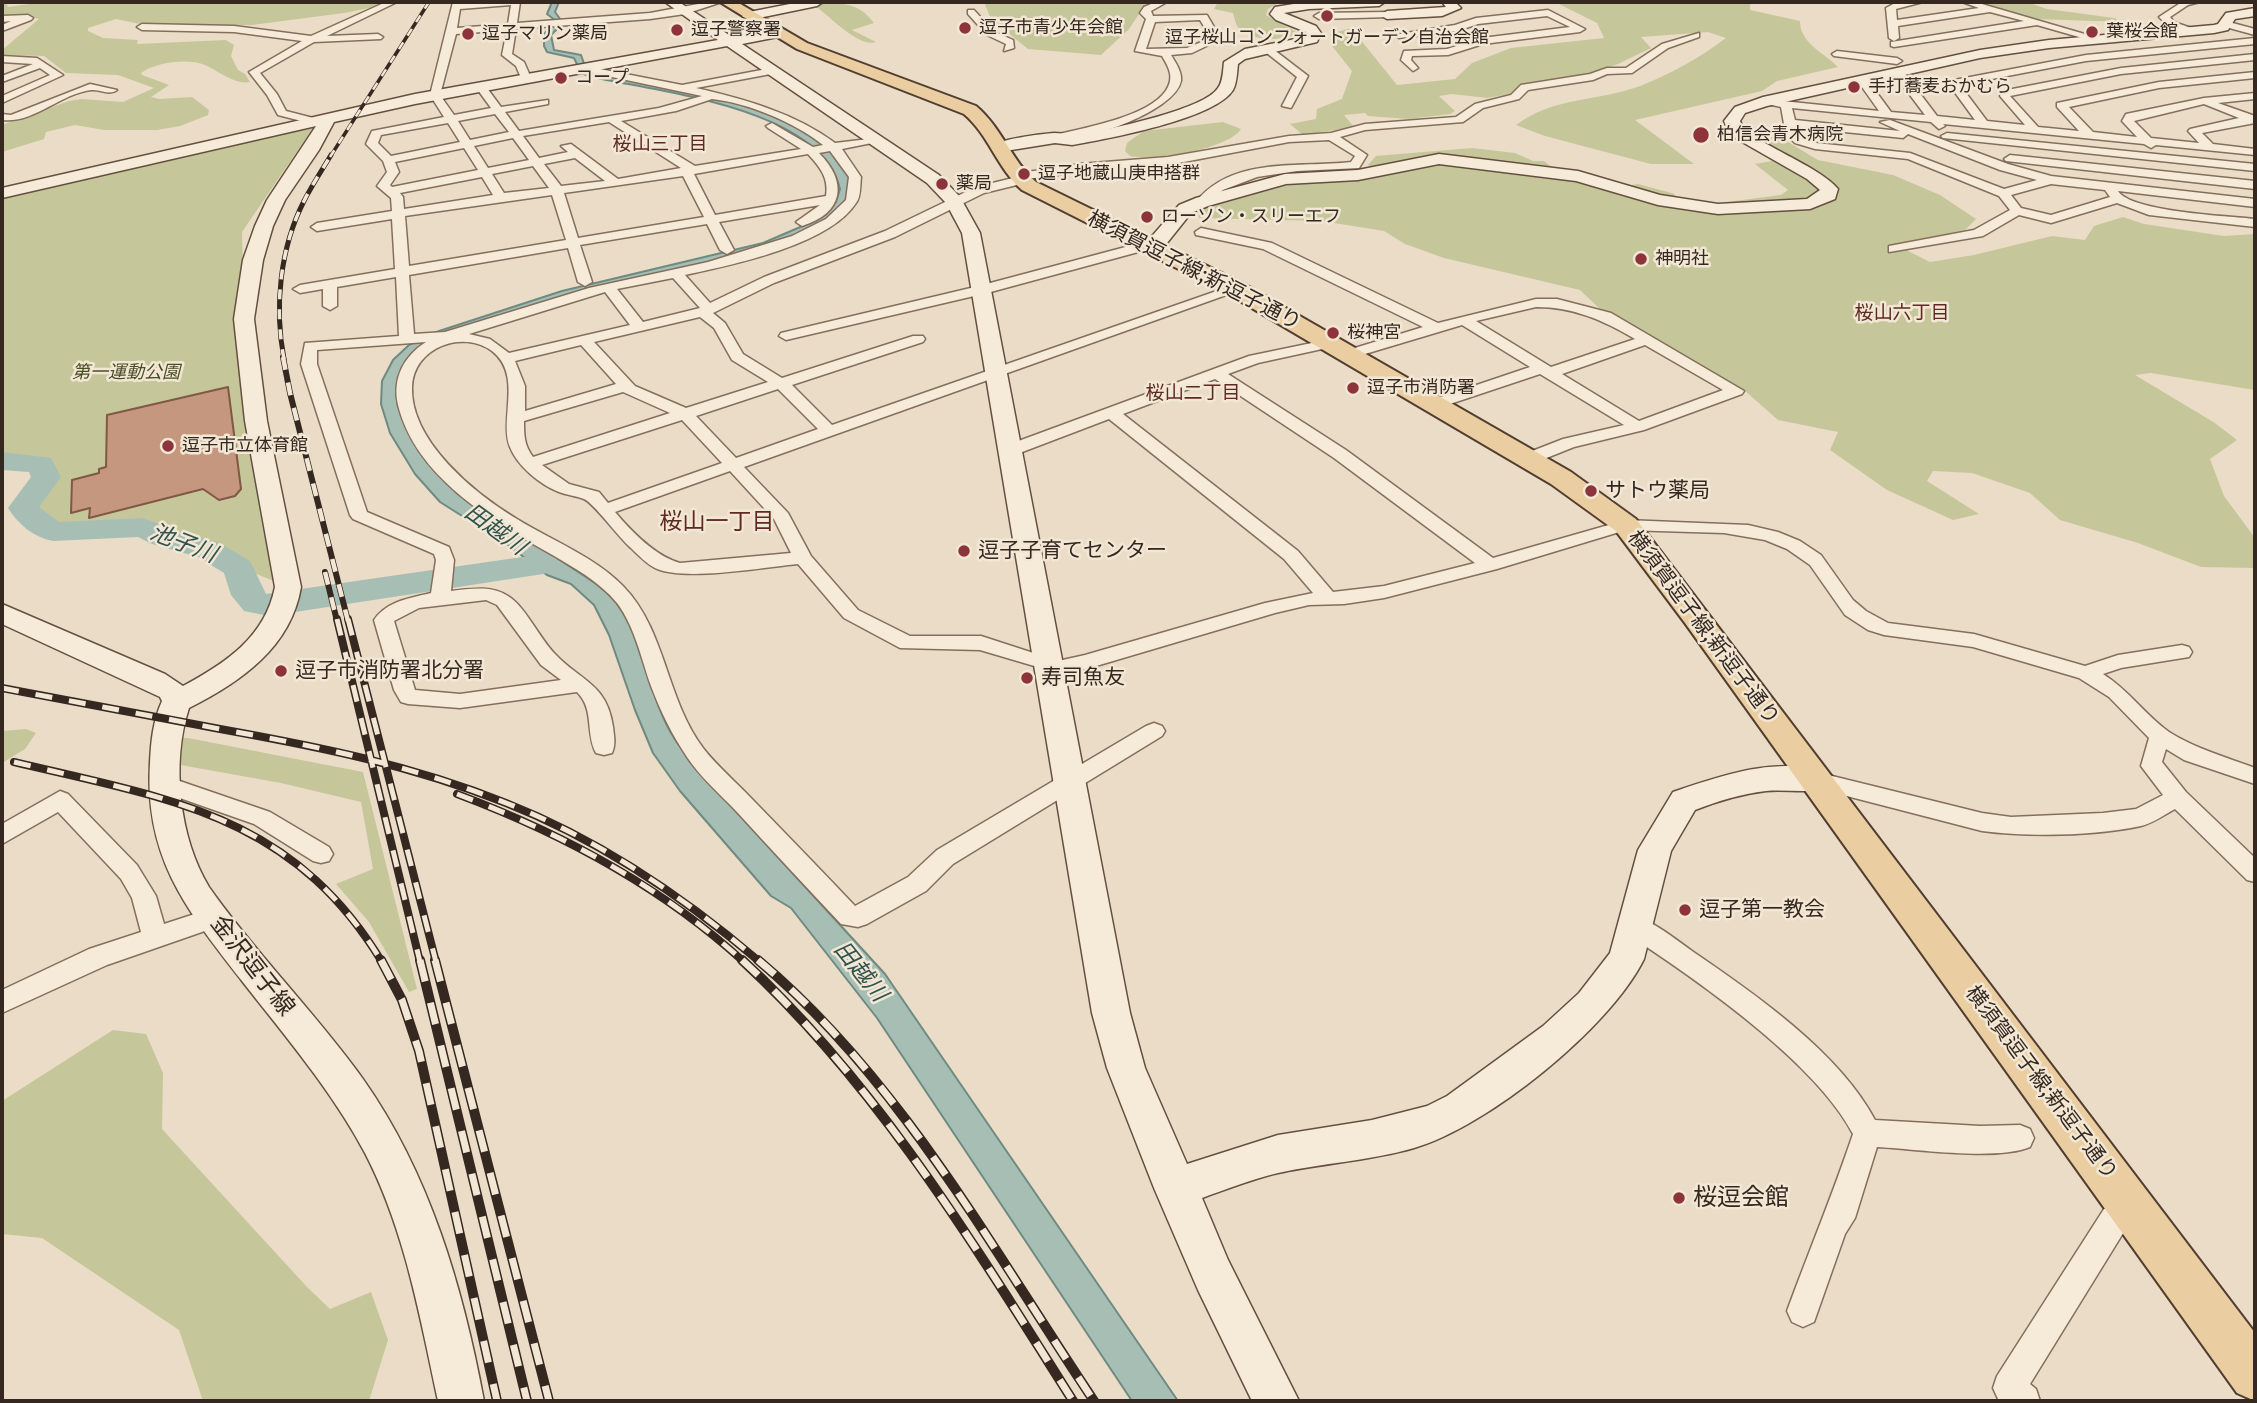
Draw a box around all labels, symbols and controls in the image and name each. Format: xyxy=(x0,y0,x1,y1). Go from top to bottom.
marker: 逗子桜山コンフォートガーデン自治会館 xyxy=(1319,8,1335,24)
place label: 逗子市青少年会館 xyxy=(979,17,1123,39)
place label: 逗子警察署 xyxy=(691,19,781,41)
marker: 逗子市青少年会館 xyxy=(957,20,973,36)
place label: 葉桜会館 xyxy=(2106,21,2178,43)
marker: 逗子警察署 xyxy=(669,22,685,38)
place label: 逗子マリン薬局 xyxy=(482,23,608,45)
marker: 葉桜会館 xyxy=(2084,24,2100,40)
marker: 逗子マリン薬局 xyxy=(460,26,476,42)
place label: 逗子桜山コンフォートガーデン自治会館 xyxy=(1165,27,1489,49)
place label: コープ xyxy=(575,67,629,89)
marker: コープ xyxy=(553,70,569,86)
place label: 手打蕎麦おかむら xyxy=(1868,76,2012,98)
marker: 手打蕎麦おかむら xyxy=(1846,79,1862,95)
place label: 柏信会青木病院 xyxy=(1717,124,1843,146)
marker: 柏信会青木病院 xyxy=(1691,125,1711,145)
district label: 桜山三丁目 xyxy=(613,134,707,156)
place label: 逗子地蔵山庚申搭群 xyxy=(1038,163,1200,185)
marker: 逗子地蔵山庚申搭群 xyxy=(1016,166,1032,182)
place label: 薬局 xyxy=(956,173,992,195)
marker: 薬局 xyxy=(934,176,950,192)
street label: 横須賀逗子線;新逗子通り xyxy=(1083,206,1305,336)
place label: ローソン・スリーエフ xyxy=(1161,206,1341,228)
marker: ローソン・スリーエフ xyxy=(1139,209,1155,225)
place label: 神明社 xyxy=(1655,248,1709,270)
marker: 神明社 xyxy=(1633,251,1649,267)
district label: 桜山六丁目 xyxy=(1855,303,1949,325)
place label: 桜神宮 xyxy=(1347,322,1401,344)
marker: 桜神宮 xyxy=(1325,325,1341,341)
park label: 第一運動公園 xyxy=(72,362,180,384)
place label: 逗子市消防署 xyxy=(1367,377,1475,399)
marker: 逗子市消防署 xyxy=(1345,380,1361,396)
district label: 桜山二丁目 xyxy=(1146,383,1240,405)
place label: 逗子市立体育館 xyxy=(182,435,308,457)
marker: 逗子市立体育館 xyxy=(160,438,176,454)
place label: サトウ薬局 xyxy=(1605,478,1710,504)
marker: サトウ薬局 xyxy=(1583,483,1599,499)
water label: 田越川 xyxy=(459,499,531,561)
district label: 桜山一丁目 xyxy=(660,508,774,536)
water label: 池子川 xyxy=(146,519,220,569)
street label: 横須賀逗子線;新逗子通り xyxy=(1622,526,1784,730)
place label: 逗子子育てセンター xyxy=(978,538,1167,564)
marker: 逗子子育てセンター xyxy=(956,543,972,559)
place label: 逗子市消防署北分署 xyxy=(295,658,484,684)
marker: 逗子市消防署北分署 xyxy=(273,663,289,679)
place label: 寿司魚友 xyxy=(1041,665,1125,691)
marker: 寿司魚友 xyxy=(1019,670,1035,686)
place label: 逗子第一教会 xyxy=(1699,897,1825,923)
marker: 逗子第一教会 xyxy=(1677,902,1693,918)
street label: 金沢逗子線 xyxy=(204,910,300,1022)
water label: 田越川 xyxy=(828,937,892,1007)
street label: 横須賀逗子線;新逗子通り xyxy=(1960,981,2122,1185)
place label: 桜逗会館 xyxy=(1693,1184,1789,1212)
marker: 桜逗会館 xyxy=(1671,1190,1687,1206)

